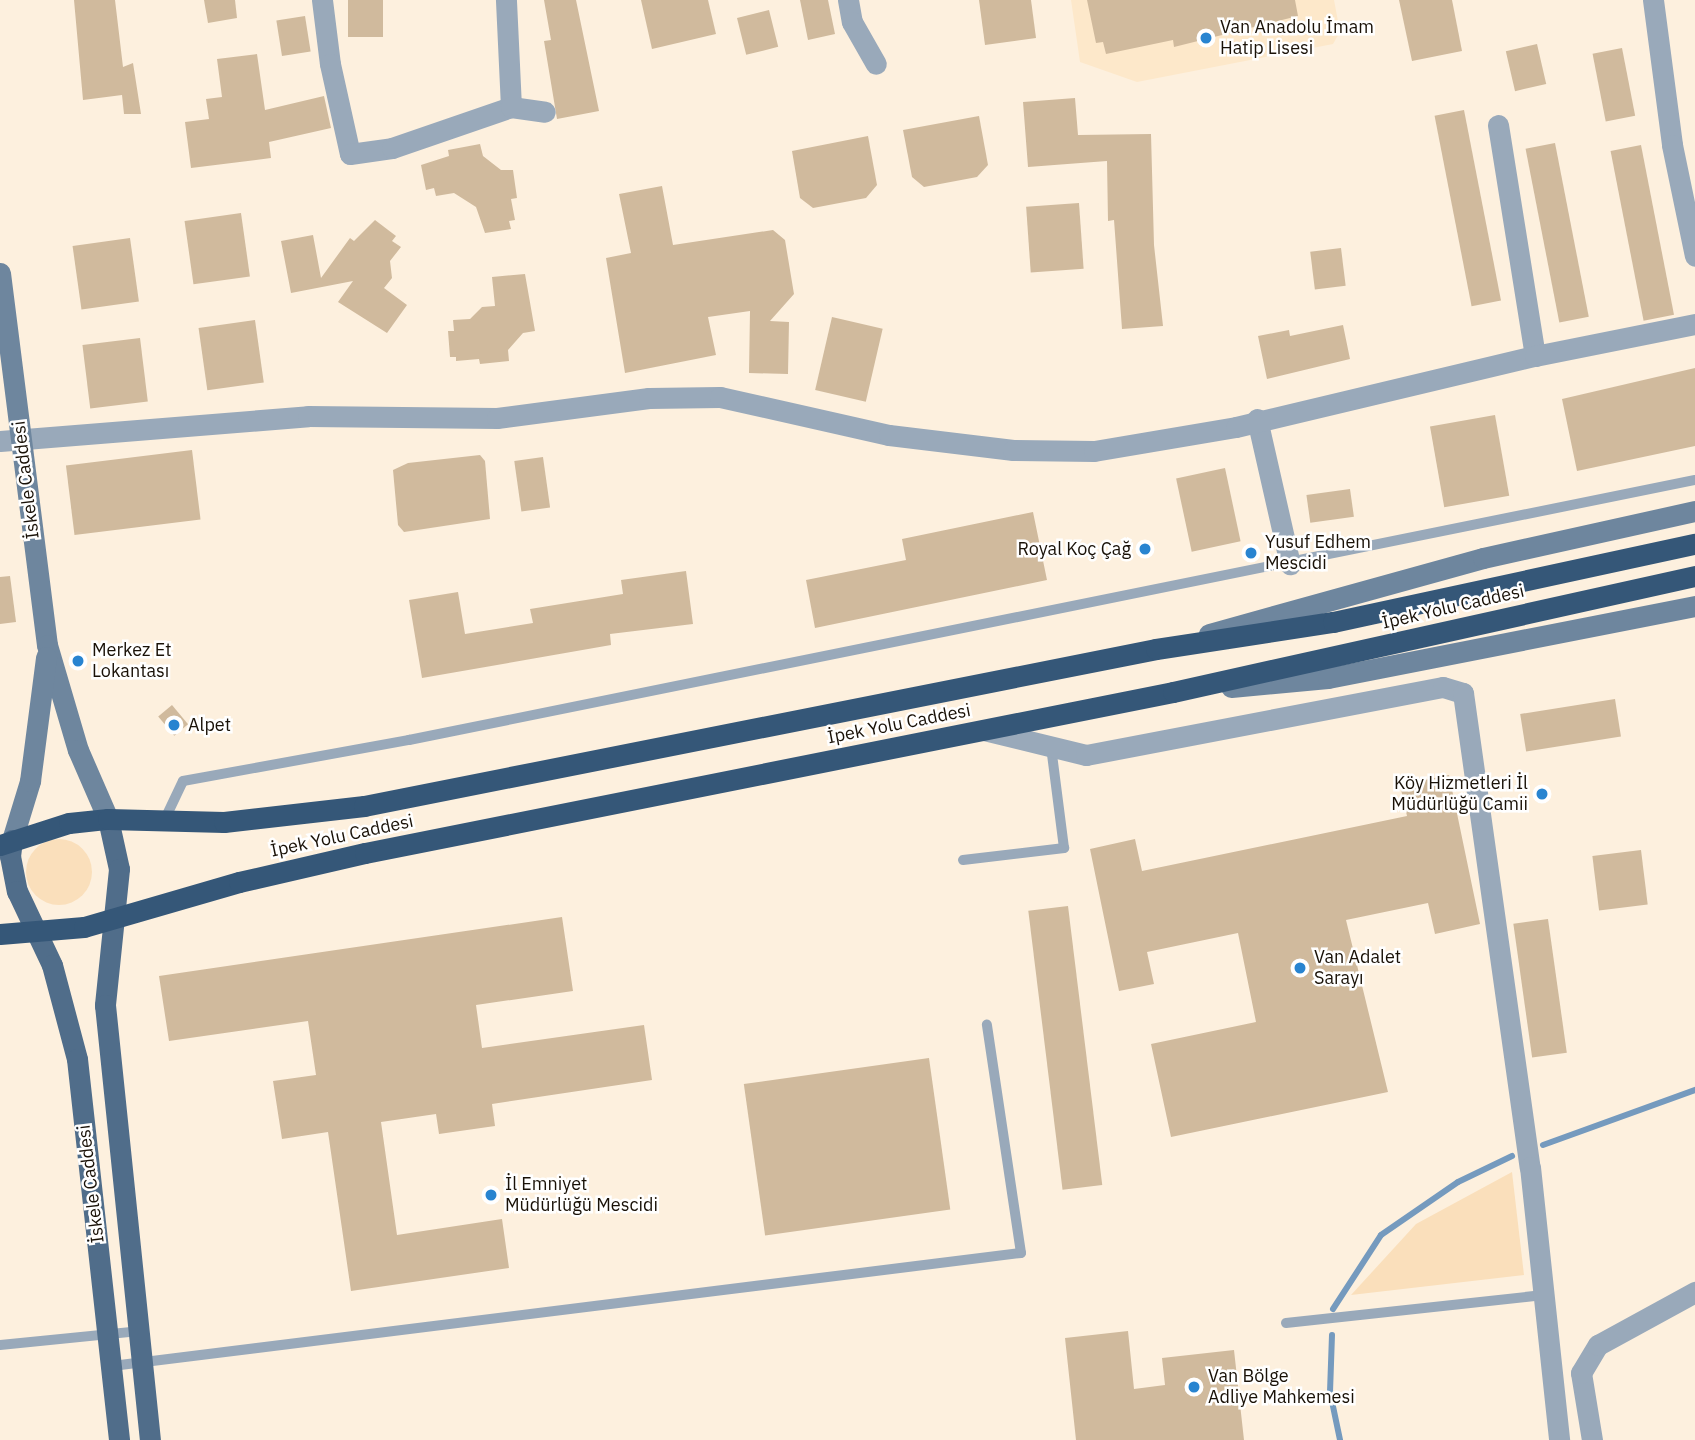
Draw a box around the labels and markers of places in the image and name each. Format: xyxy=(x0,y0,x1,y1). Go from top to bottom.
place label: Van Anadolu İmam Hatip Lisesi xyxy=(1220,17,1374,60)
marker: Van Anadolu İmam Hatip Lisesi xyxy=(1198,30,1214,46)
place label: Yusuf Edhem Mescidi xyxy=(1265,532,1371,574)
place label: Royal Koç Çağ xyxy=(1018,538,1131,560)
marker: Royal Koç Çağ xyxy=(1137,541,1153,557)
marker: Yusuf Edhem Mescidi xyxy=(1243,545,1259,561)
place label: Merkez Et Lokantası xyxy=(92,640,171,682)
marker: Merkez Et Lokantası xyxy=(70,653,86,669)
place label: Alpet xyxy=(188,714,231,736)
marker: Alpet xyxy=(166,717,182,733)
place label: Köy Hizmetleri İl Müdürlüğü Camii xyxy=(1391,773,1528,816)
marker: Köy Hizmetleri İl Müdürlüğü Camii xyxy=(1534,786,1550,802)
place label: Van Adalet Sarayı xyxy=(1314,947,1401,990)
marker: Van Adalet Sarayı xyxy=(1292,960,1308,976)
place label: İl Emniyet Müdürlüğü Mescidi xyxy=(505,1174,658,1216)
marker: İl Emniyet Müdürlüğü Mescidi xyxy=(483,1187,499,1203)
place label: Van Bölge Adliye Mahkemesi xyxy=(1208,1366,1355,1408)
marker: Van Bölge Adliye Mahkemesi xyxy=(1186,1379,1202,1395)

